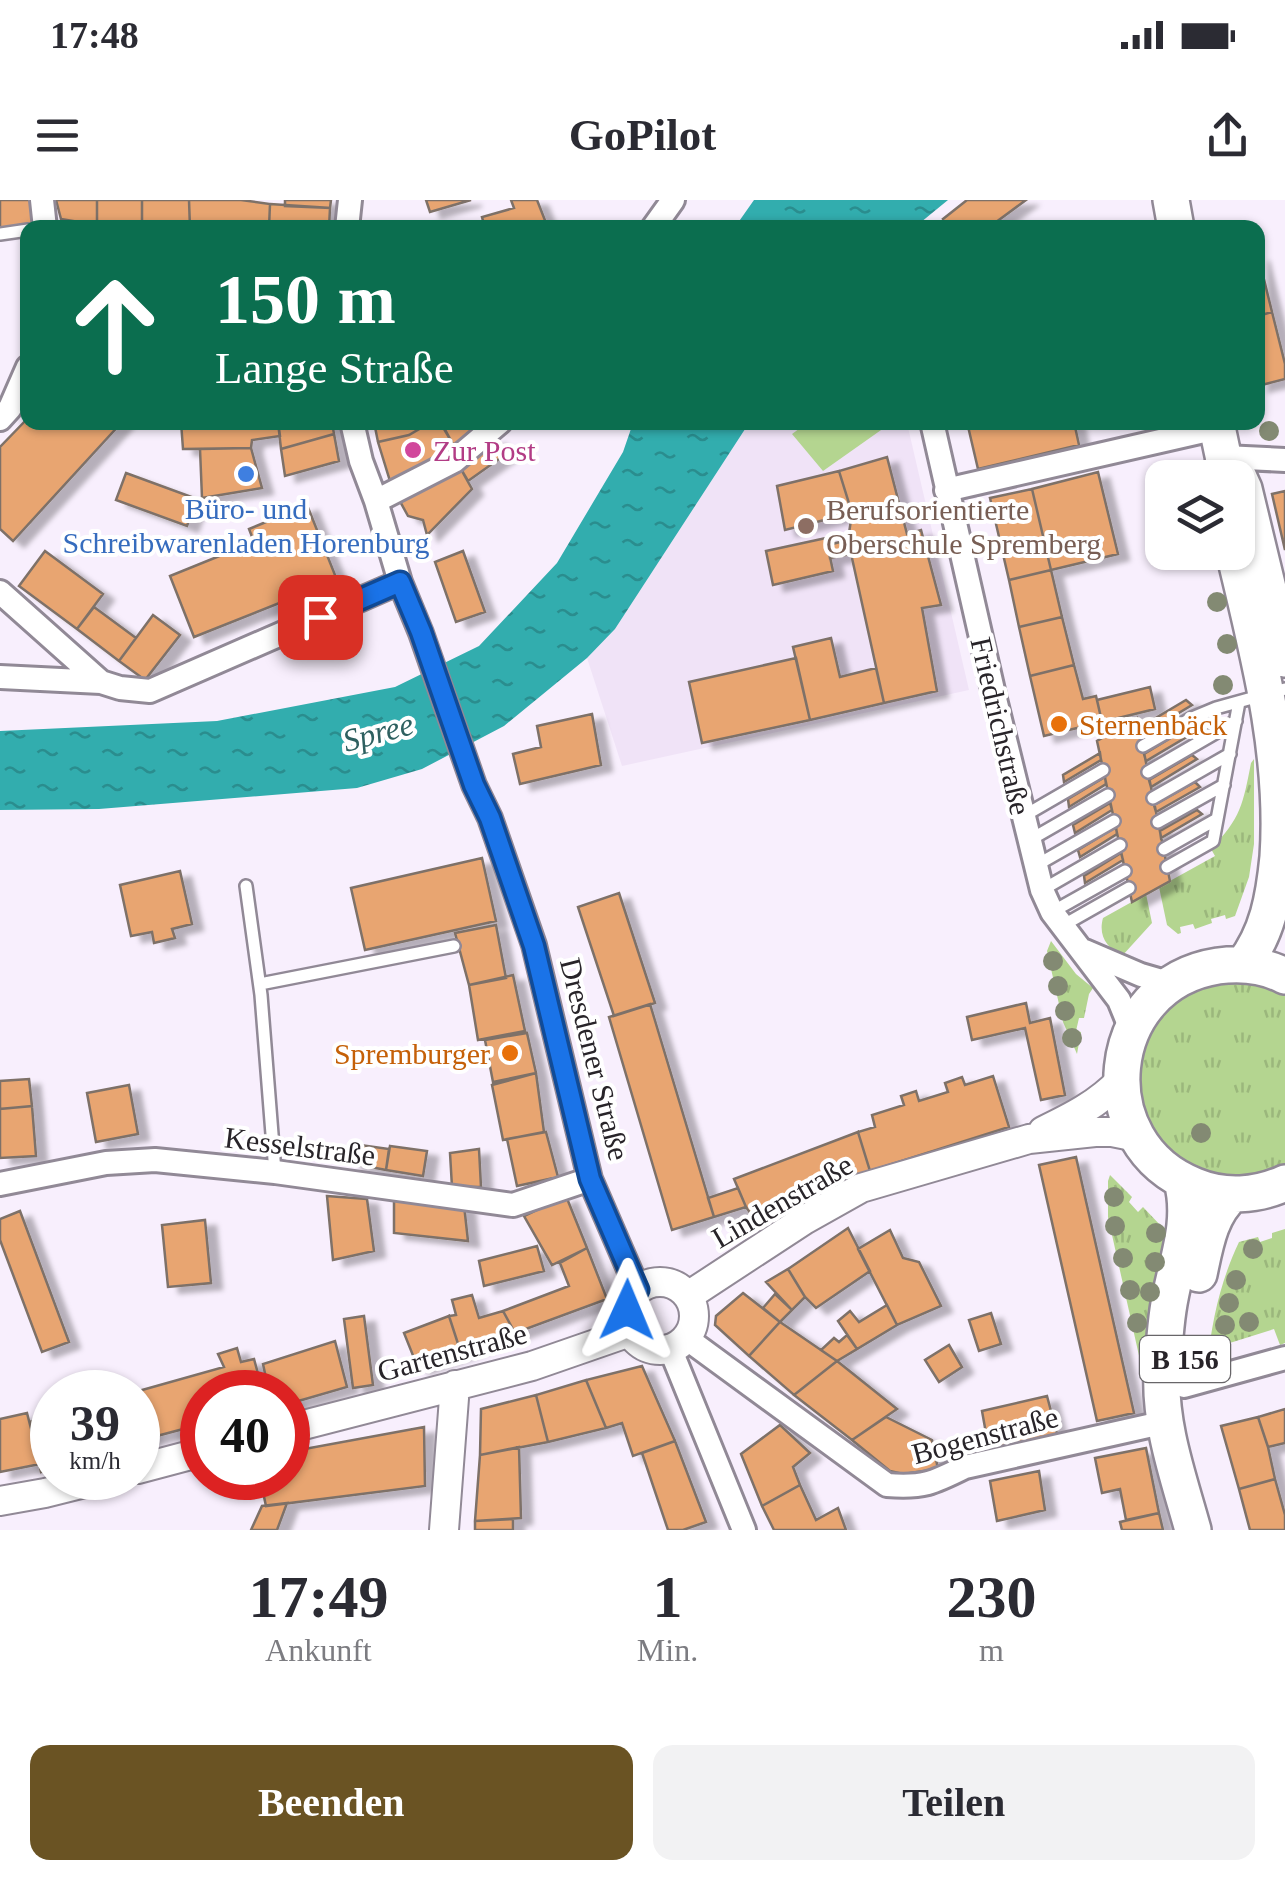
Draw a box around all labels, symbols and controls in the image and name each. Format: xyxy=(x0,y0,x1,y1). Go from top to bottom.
text: 17:48 xyxy=(50,14,139,56)
icon: menu xyxy=(30,108,85,163)
icon: share xyxy=(1200,108,1255,163)
text: GoPilot xyxy=(569,110,716,160)
icon: ahead xyxy=(50,260,180,390)
text: 150 m xyxy=(215,261,396,338)
text: Lange Straße xyxy=(215,343,454,393)
place label: Zur Post xyxy=(433,434,536,467)
marker: Zur Post xyxy=(402,439,424,461)
map controls xyxy=(1145,460,1255,570)
button: layers xyxy=(1145,460,1255,570)
marker: Büro- und Schreibwarenladen Horenburg xyxy=(235,463,257,485)
place label: Büro- und Schreibwarenladen Horenburg xyxy=(63,492,429,559)
place label: Berufsorientierte Oberschule Spremberg xyxy=(826,493,1101,560)
marker: Berufsorientierte Oberschule Spremberg xyxy=(795,515,817,537)
pin xyxy=(278,575,363,660)
icon: arrive xyxy=(293,590,348,645)
street label: Friedrichstraße xyxy=(964,634,1038,818)
water label: Spree xyxy=(339,705,417,759)
place label: Sternenbäck xyxy=(1079,708,1227,741)
marker: Sternenbäck xyxy=(1048,713,1070,735)
street label: Dresdener Straße xyxy=(554,954,636,1164)
place label: Spremburger xyxy=(334,1037,490,1070)
marker: Spremburger xyxy=(499,1042,521,1064)
street label: Kesselstraße xyxy=(223,1120,377,1172)
street label: Lindenstraße xyxy=(706,1148,858,1254)
position arrow xyxy=(575,1258,679,1362)
street label: Gartenstraße xyxy=(374,1316,530,1388)
road number: B 156 xyxy=(1140,1336,1230,1382)
speed limit sign: 40 xyxy=(180,1370,310,1500)
text: 39 xyxy=(70,1395,120,1451)
street label: Bogenstraße xyxy=(908,1400,1062,1470)
text: km/h xyxy=(69,1447,121,1474)
text: 17:49 xyxy=(248,1564,388,1630)
text: 1 xyxy=(652,1564,682,1630)
text: 230 xyxy=(947,1564,1037,1630)
text: Ankunft xyxy=(265,1632,372,1668)
text: Min. xyxy=(637,1632,698,1668)
text: m xyxy=(979,1632,1004,1668)
button: Beenden xyxy=(30,1745,633,1860)
button: Teilen xyxy=(653,1745,1255,1860)

